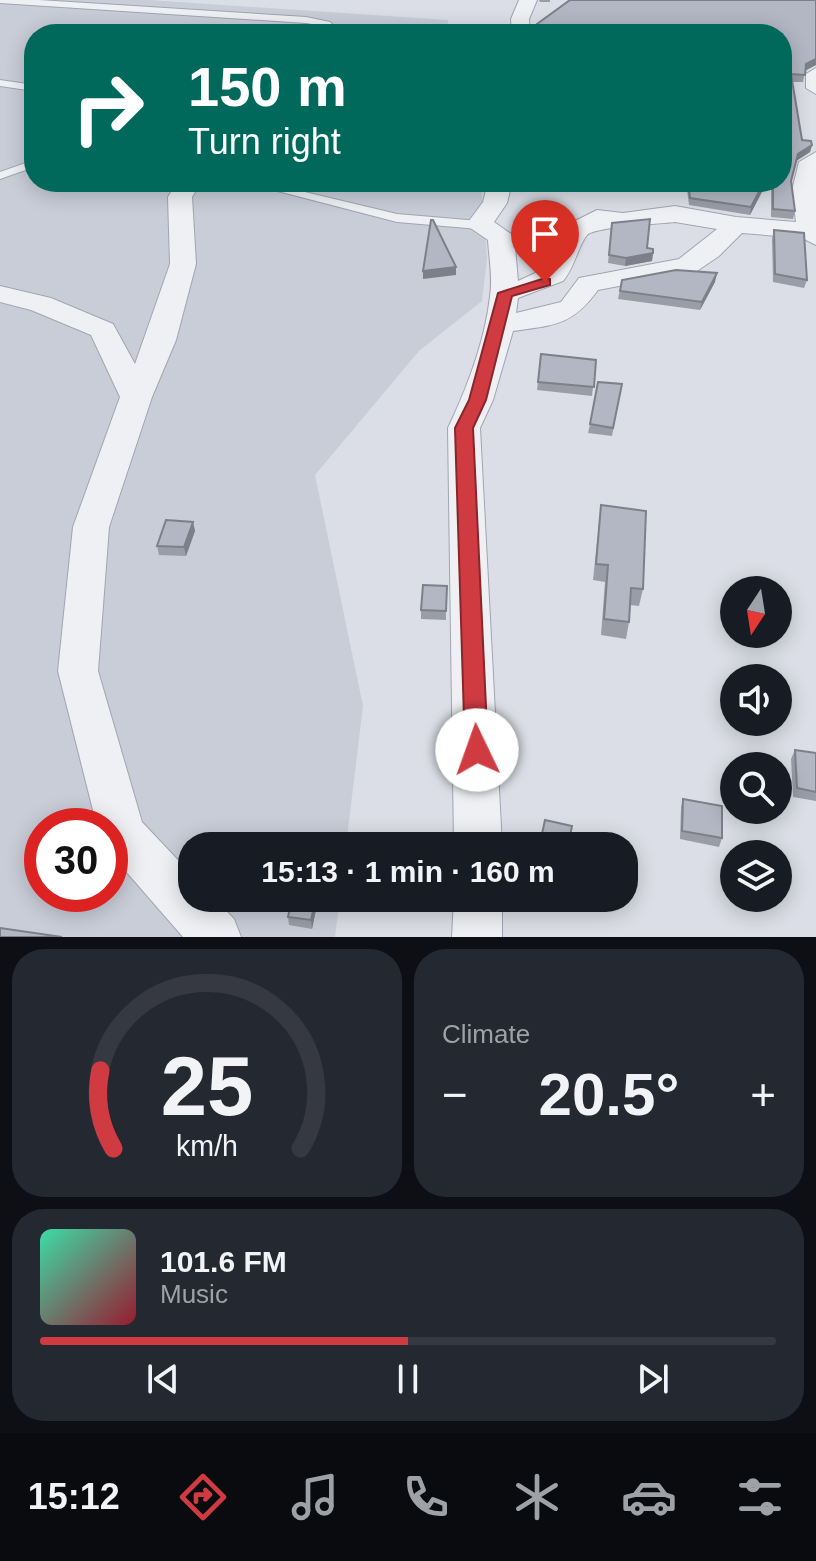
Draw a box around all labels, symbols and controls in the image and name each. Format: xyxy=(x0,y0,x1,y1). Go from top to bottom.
text: 150 m xyxy=(188,55,347,118)
icon: right xyxy=(56,56,160,160)
text: Turn right xyxy=(188,121,341,162)
pin xyxy=(511,200,579,282)
icon: arrive xyxy=(523,212,567,256)
north arrow xyxy=(720,576,792,648)
map controls xyxy=(720,576,792,912)
button: sound xyxy=(720,664,792,736)
position arrow xyxy=(435,708,519,792)
button: search xyxy=(720,752,792,824)
speed limit sign: 30 xyxy=(24,808,128,912)
button: layers xyxy=(720,840,792,912)
text: 15:13 · 1 min · 160 m xyxy=(261,855,555,888)
text: Climate xyxy=(442,1019,530,1049)
text: 25 xyxy=(161,1040,253,1133)
text: 20.5° xyxy=(539,1061,679,1128)
text: − xyxy=(442,1070,468,1119)
text: + xyxy=(750,1070,776,1119)
text: km/h xyxy=(176,1130,238,1162)
text: 101.6 FM xyxy=(160,1245,287,1278)
text: Music xyxy=(160,1279,228,1309)
icon: previous xyxy=(141,1357,185,1401)
icon: pause xyxy=(386,1357,430,1401)
icon: next xyxy=(631,1357,675,1401)
icon: directions xyxy=(175,1469,231,1525)
icon: music xyxy=(287,1469,343,1525)
icon: phone xyxy=(398,1469,454,1525)
icon: climate xyxy=(509,1469,565,1525)
icon: car xyxy=(621,1469,677,1525)
icon: filters xyxy=(732,1469,788,1525)
text: 15:12 xyxy=(28,1476,120,1517)

